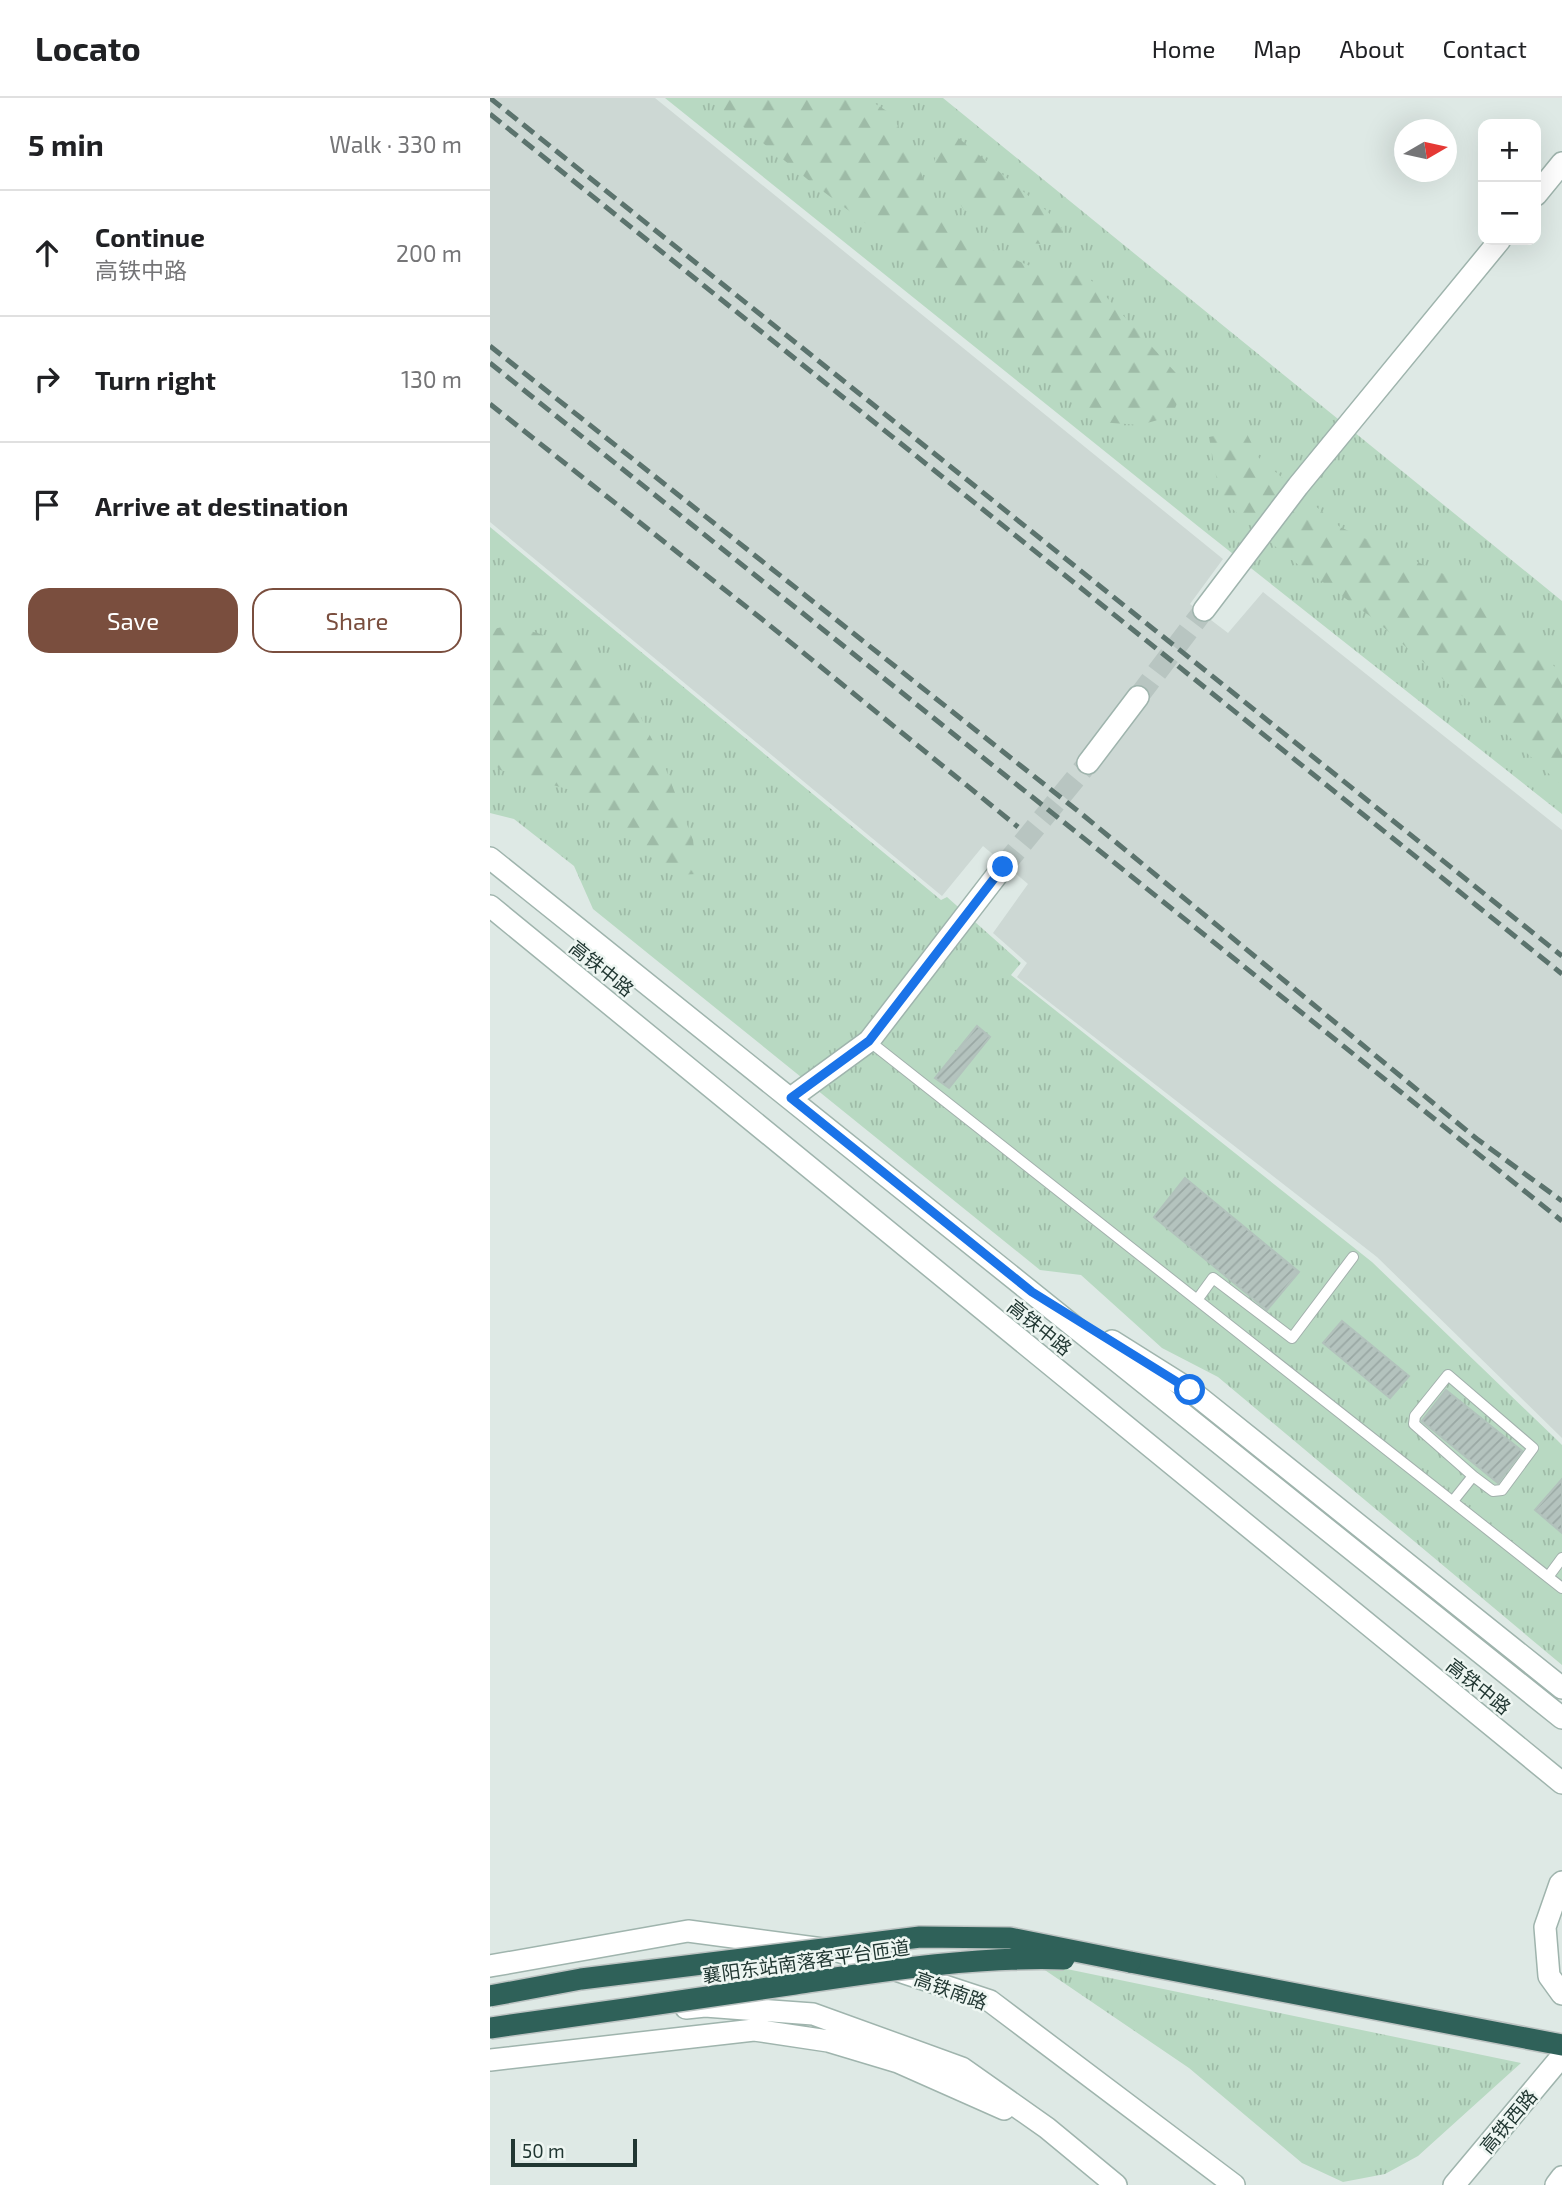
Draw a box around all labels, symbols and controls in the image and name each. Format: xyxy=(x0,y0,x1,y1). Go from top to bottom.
text: Locato xyxy=(35,28,141,68)
text: Home xyxy=(1152,34,1215,63)
text: Map xyxy=(1253,34,1301,63)
text: About xyxy=(1339,34,1405,63)
text: Contact xyxy=(1443,34,1527,63)
north arrow xyxy=(1394,119,1457,182)
map controls xyxy=(1478,119,1541,245)
button: + xyxy=(1478,119,1541,182)
text: 5 min xyxy=(28,126,104,162)
text: Walk · 330 m xyxy=(329,130,462,158)
button: − xyxy=(1478,182,1541,245)
text: Continue xyxy=(95,221,205,252)
icon: ahead xyxy=(28,234,66,272)
text: 200 m xyxy=(396,239,462,267)
text: 高铁中路 xyxy=(95,256,187,284)
icon: right xyxy=(28,360,66,398)
text: Turn right xyxy=(95,364,216,395)
text: 130 m xyxy=(401,365,462,393)
icon: arrive xyxy=(28,486,66,524)
text: Arrive at destination xyxy=(95,490,348,521)
button: Save xyxy=(28,588,238,653)
button: Share xyxy=(252,588,462,653)
route end xyxy=(987,851,1018,882)
street label: 高铁中路 xyxy=(565,935,639,1001)
street label: 高铁中路 xyxy=(1003,1294,1077,1360)
route start xyxy=(1174,1374,1205,1405)
street label: 高铁中路 xyxy=(1442,1653,1516,1719)
street label: 襄阳东站南落客平台匝道 xyxy=(701,1935,911,1987)
street label: 高铁南路 xyxy=(911,1966,991,2014)
street label: 高铁西路 xyxy=(1475,2084,1541,2158)
scale bar xyxy=(511,2136,637,2168)
text: 50 m xyxy=(522,2139,565,2162)

